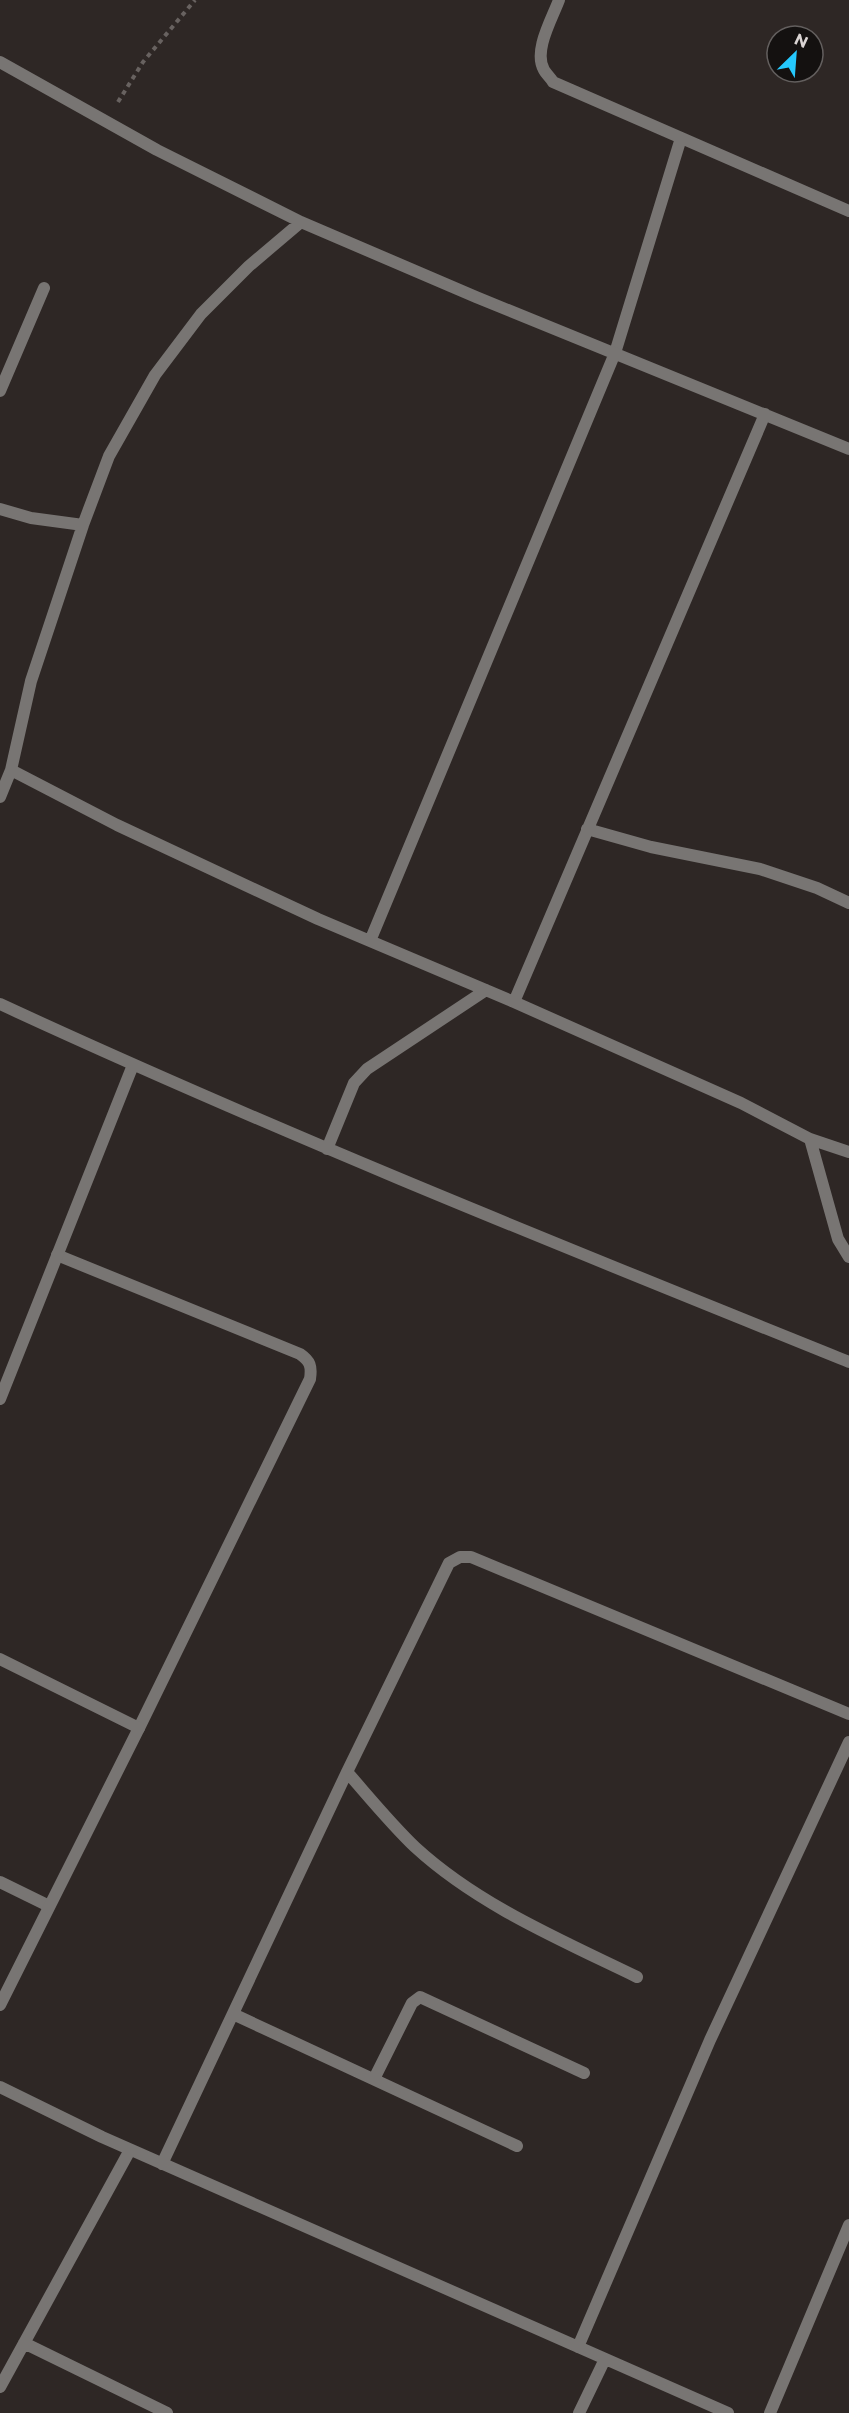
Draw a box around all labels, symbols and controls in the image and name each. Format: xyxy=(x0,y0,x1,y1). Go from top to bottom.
north arrow xyxy=(765,24,825,84)
text: N xyxy=(791,30,811,52)

